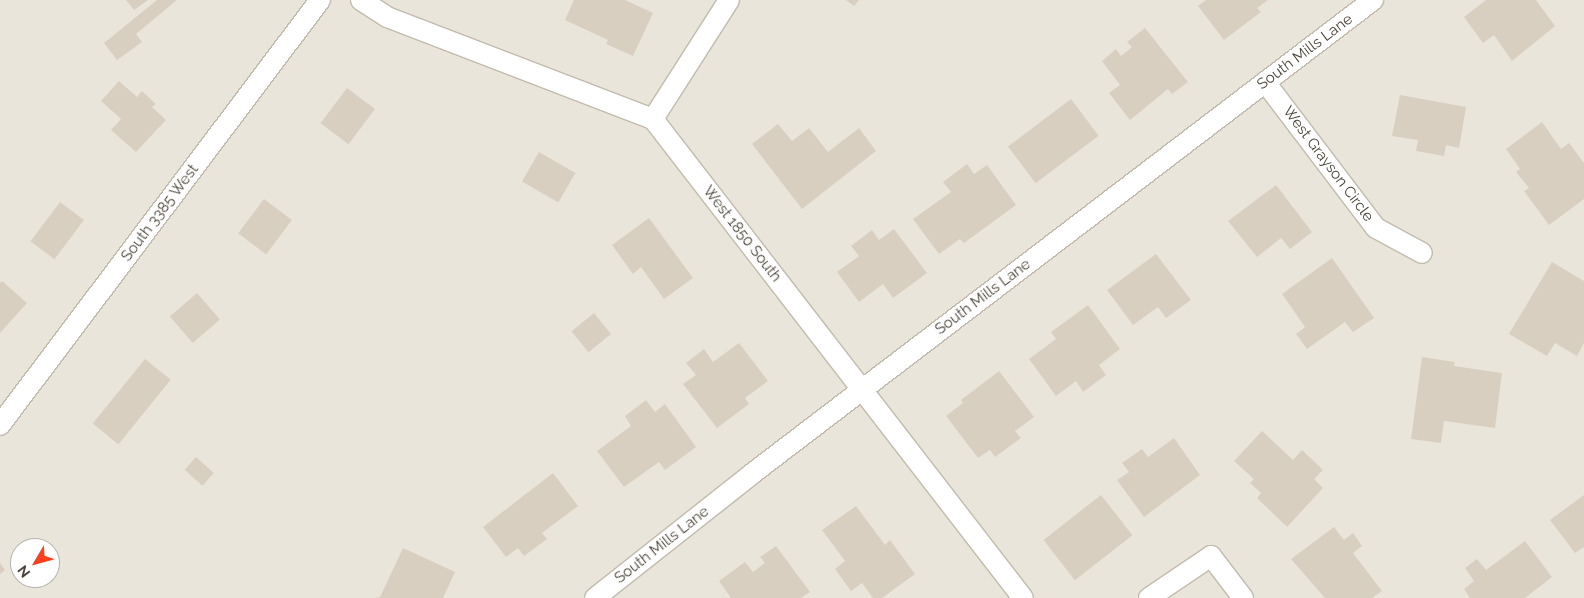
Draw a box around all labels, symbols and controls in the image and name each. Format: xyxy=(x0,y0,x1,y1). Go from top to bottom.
street label: South Mills Lane xyxy=(1254,10,1356,94)
street label: West Grayson Circle xyxy=(1279,103,1377,225)
street label: South 3385 West xyxy=(118,161,202,265)
street label: West 1850 South xyxy=(699,182,785,286)
street label: South Mills Lane xyxy=(932,255,1034,339)
street label: South Mills Lane xyxy=(611,503,713,587)
north arrow xyxy=(10,538,60,588)
text: N xyxy=(14,562,33,581)

